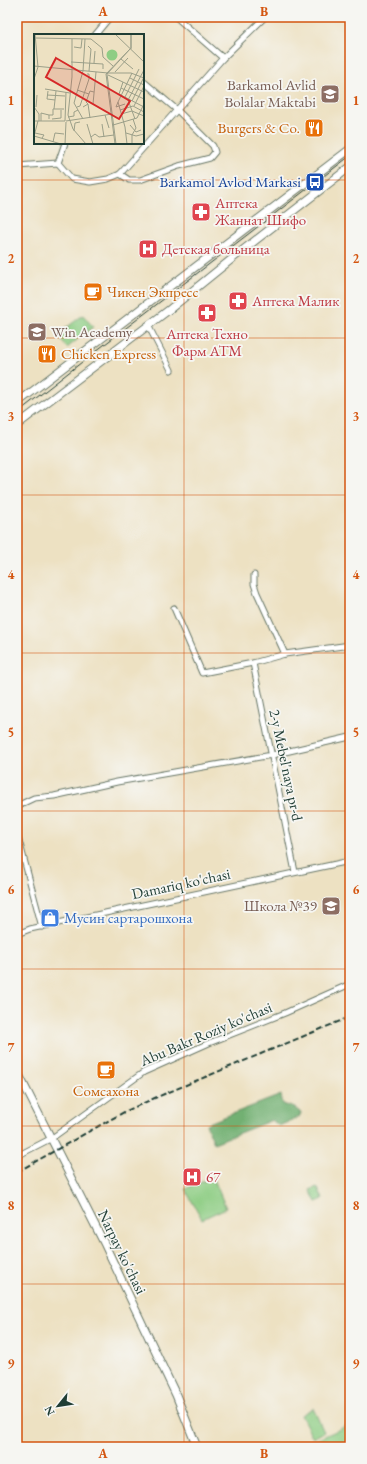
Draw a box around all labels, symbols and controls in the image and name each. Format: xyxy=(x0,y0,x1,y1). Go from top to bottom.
text: A xyxy=(97,3,108,20)
text: B xyxy=(260,3,268,20)
inset map xyxy=(34,34,144,144)
place label: Barkamol Avlid Bolalar Maktabi xyxy=(224,75,316,111)
school or university icon: Barkamol Avlid Bolalar Maktabi xyxy=(319,83,341,105)
text: 1 xyxy=(8,92,15,109)
text: 1 xyxy=(353,92,360,109)
restaurant icon: Burgers & Co. xyxy=(303,117,325,139)
place label: Burgers & Co. xyxy=(218,118,300,137)
bus stop icon: Barkamol Avlod Markasi xyxy=(304,171,326,193)
place label: Barkamol Avlod Markasi xyxy=(159,172,301,191)
place label: Аптека Жаннат Шифо xyxy=(214,193,306,229)
pharmacy icon: Аптека Жаннат Шифо xyxy=(190,201,212,223)
hospital icon: Детская больница xyxy=(137,238,159,260)
place label: Детская больница xyxy=(162,239,270,258)
text: 2 xyxy=(8,250,15,267)
text: 2 xyxy=(353,250,360,267)
cafe icon: Чикен Экпресс xyxy=(82,281,104,303)
place label: Чикен Экпресс xyxy=(107,282,199,301)
pharmacy icon: Аптека Малик xyxy=(227,290,249,312)
place label: Аптека Малик xyxy=(251,291,339,310)
pharmacy icon: Аптека Техно Фарм АТМ xyxy=(196,302,218,324)
school or university icon: Win Academy xyxy=(26,321,48,343)
place label: Win Academy xyxy=(51,322,133,341)
place label: Аптека Техно Фарм АТМ xyxy=(165,324,248,360)
restaurant icon: Chicken Express xyxy=(36,343,58,365)
place label: Chicken Express xyxy=(61,344,156,363)
text: 3 xyxy=(8,408,15,425)
text: 3 xyxy=(353,408,360,425)
text: 4 xyxy=(8,566,15,583)
text: 4 xyxy=(353,566,360,583)
street label: 2-y Mebel'naya pr-d xyxy=(265,707,308,823)
text: 5 xyxy=(8,724,14,741)
text: 5 xyxy=(353,724,359,741)
street label: Damariq ko'chasi xyxy=(130,864,232,903)
text: 6 xyxy=(8,881,15,898)
text: 6 xyxy=(353,881,360,898)
school or university icon: Школа №39 xyxy=(320,895,342,917)
place label: Школа №39 xyxy=(244,896,317,915)
shop icon: Мусин сартарошхона xyxy=(39,907,61,929)
place label: Мусин сартарошхона xyxy=(64,908,192,927)
street label: Abu Bakr Roziy ko'chasi xyxy=(136,997,275,1070)
text: 7 xyxy=(8,1039,15,1056)
text: 7 xyxy=(353,1039,360,1056)
cafe icon: Сомсахона xyxy=(95,1059,117,1081)
place label: Сомсахона xyxy=(73,1081,139,1100)
hospital icon: 67 xyxy=(181,1166,203,1188)
place label: 67 xyxy=(206,1167,221,1186)
text: 8 xyxy=(8,1197,15,1214)
text: 8 xyxy=(353,1197,360,1214)
street label: Narpay ko'chasi xyxy=(94,1206,151,1297)
text: 9 xyxy=(8,1355,15,1372)
text: 9 xyxy=(353,1355,360,1372)
north arrow xyxy=(38,1386,78,1426)
text: N xyxy=(41,1404,58,1418)
text: A xyxy=(97,1445,108,1462)
text: B xyxy=(260,1445,268,1462)

